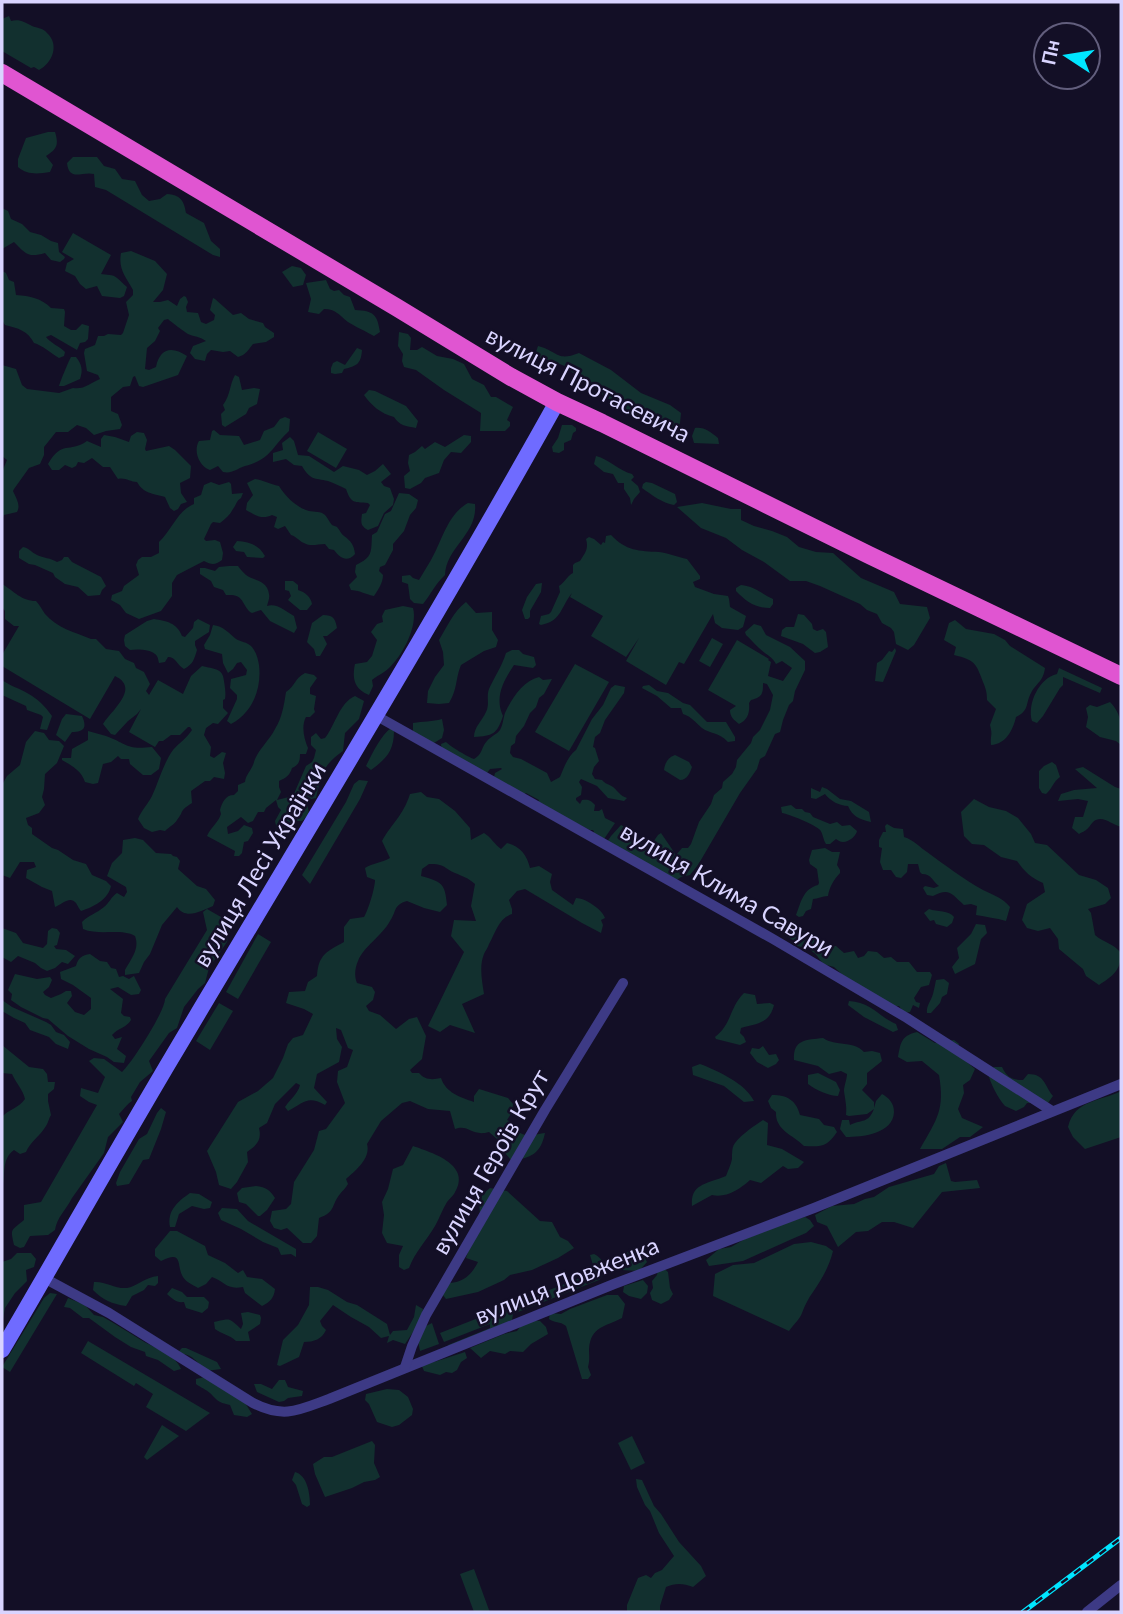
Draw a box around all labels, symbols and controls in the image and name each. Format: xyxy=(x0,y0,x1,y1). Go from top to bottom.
north arrow xyxy=(1032,21,1102,91)
text: Пн xyxy=(1036,38,1064,67)
street label: вулиця Протасевича xyxy=(482,320,696,448)
street label: вулиця Лесі Українки xyxy=(186,757,331,972)
street label: вулиця Клима Савури xyxy=(616,816,839,962)
street label: вулиця Героїв Крут xyxy=(425,1063,555,1259)
street label: вулиця Довженка xyxy=(470,1230,663,1330)

